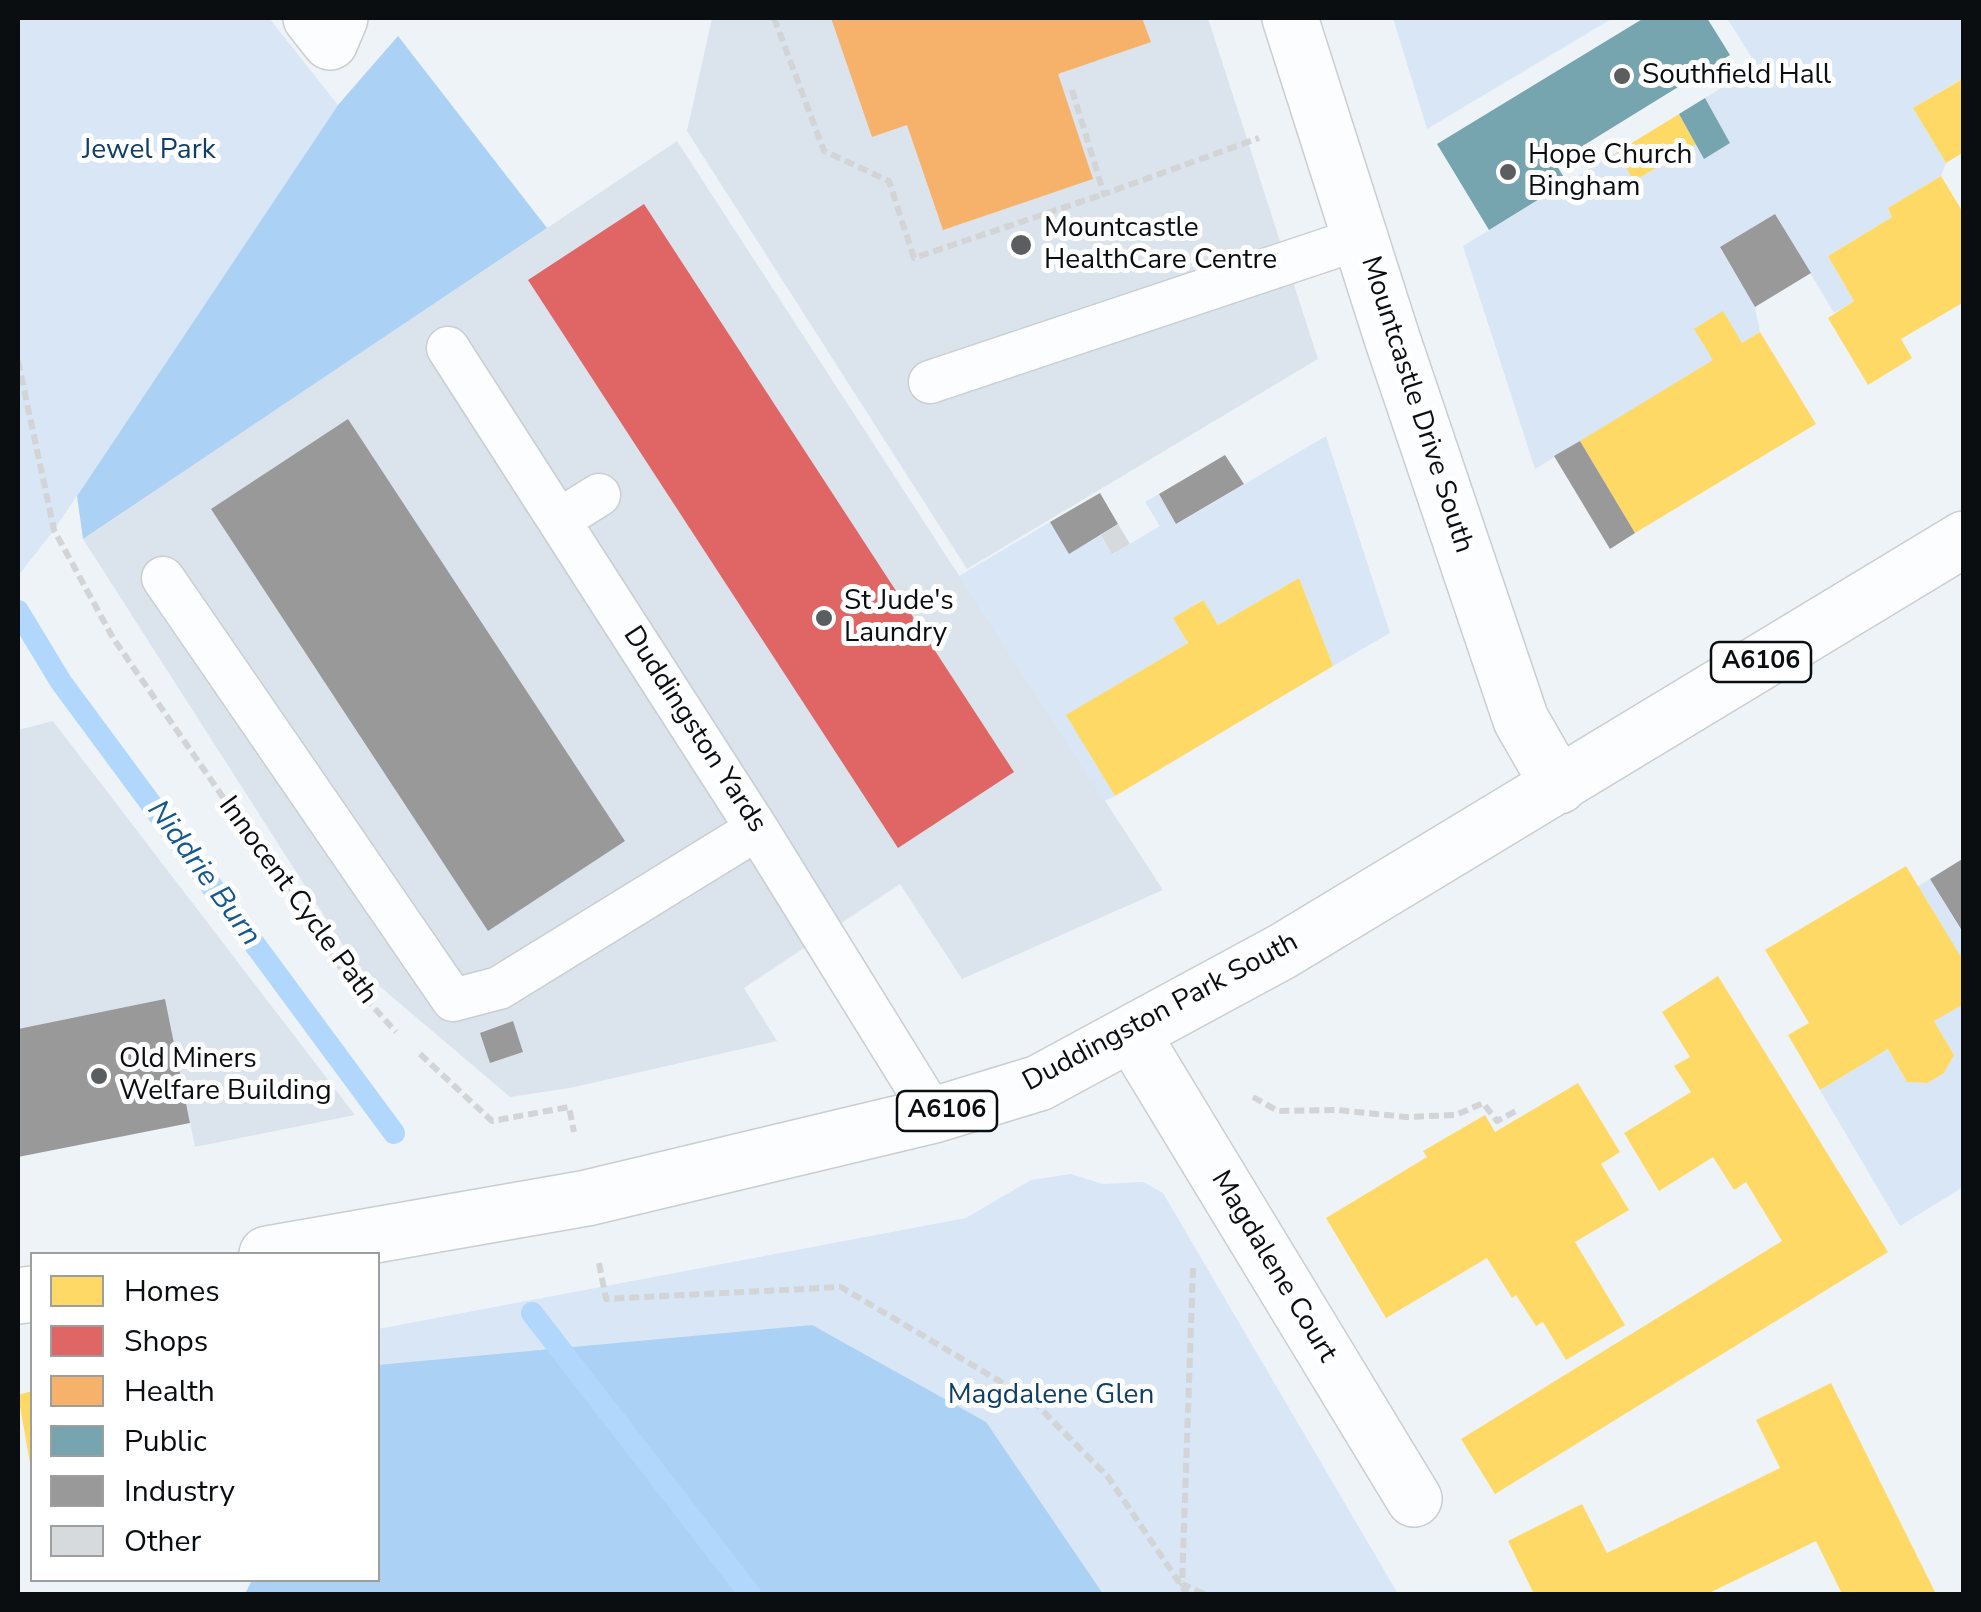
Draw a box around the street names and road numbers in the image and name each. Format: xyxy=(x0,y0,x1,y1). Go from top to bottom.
street label: Mountcastle Drive South xyxy=(1352,253,1480,557)
street label: Duddingston Yards xyxy=(615,621,773,839)
road number: A6106 xyxy=(1711,642,1811,682)
street label: Innocent Cycle Path xyxy=(210,791,384,1011)
street label: Duddingston Park South xyxy=(1018,926,1304,1100)
road number: A6106 xyxy=(897,1091,997,1131)
street label: Magdalene Court xyxy=(1203,1165,1343,1369)

